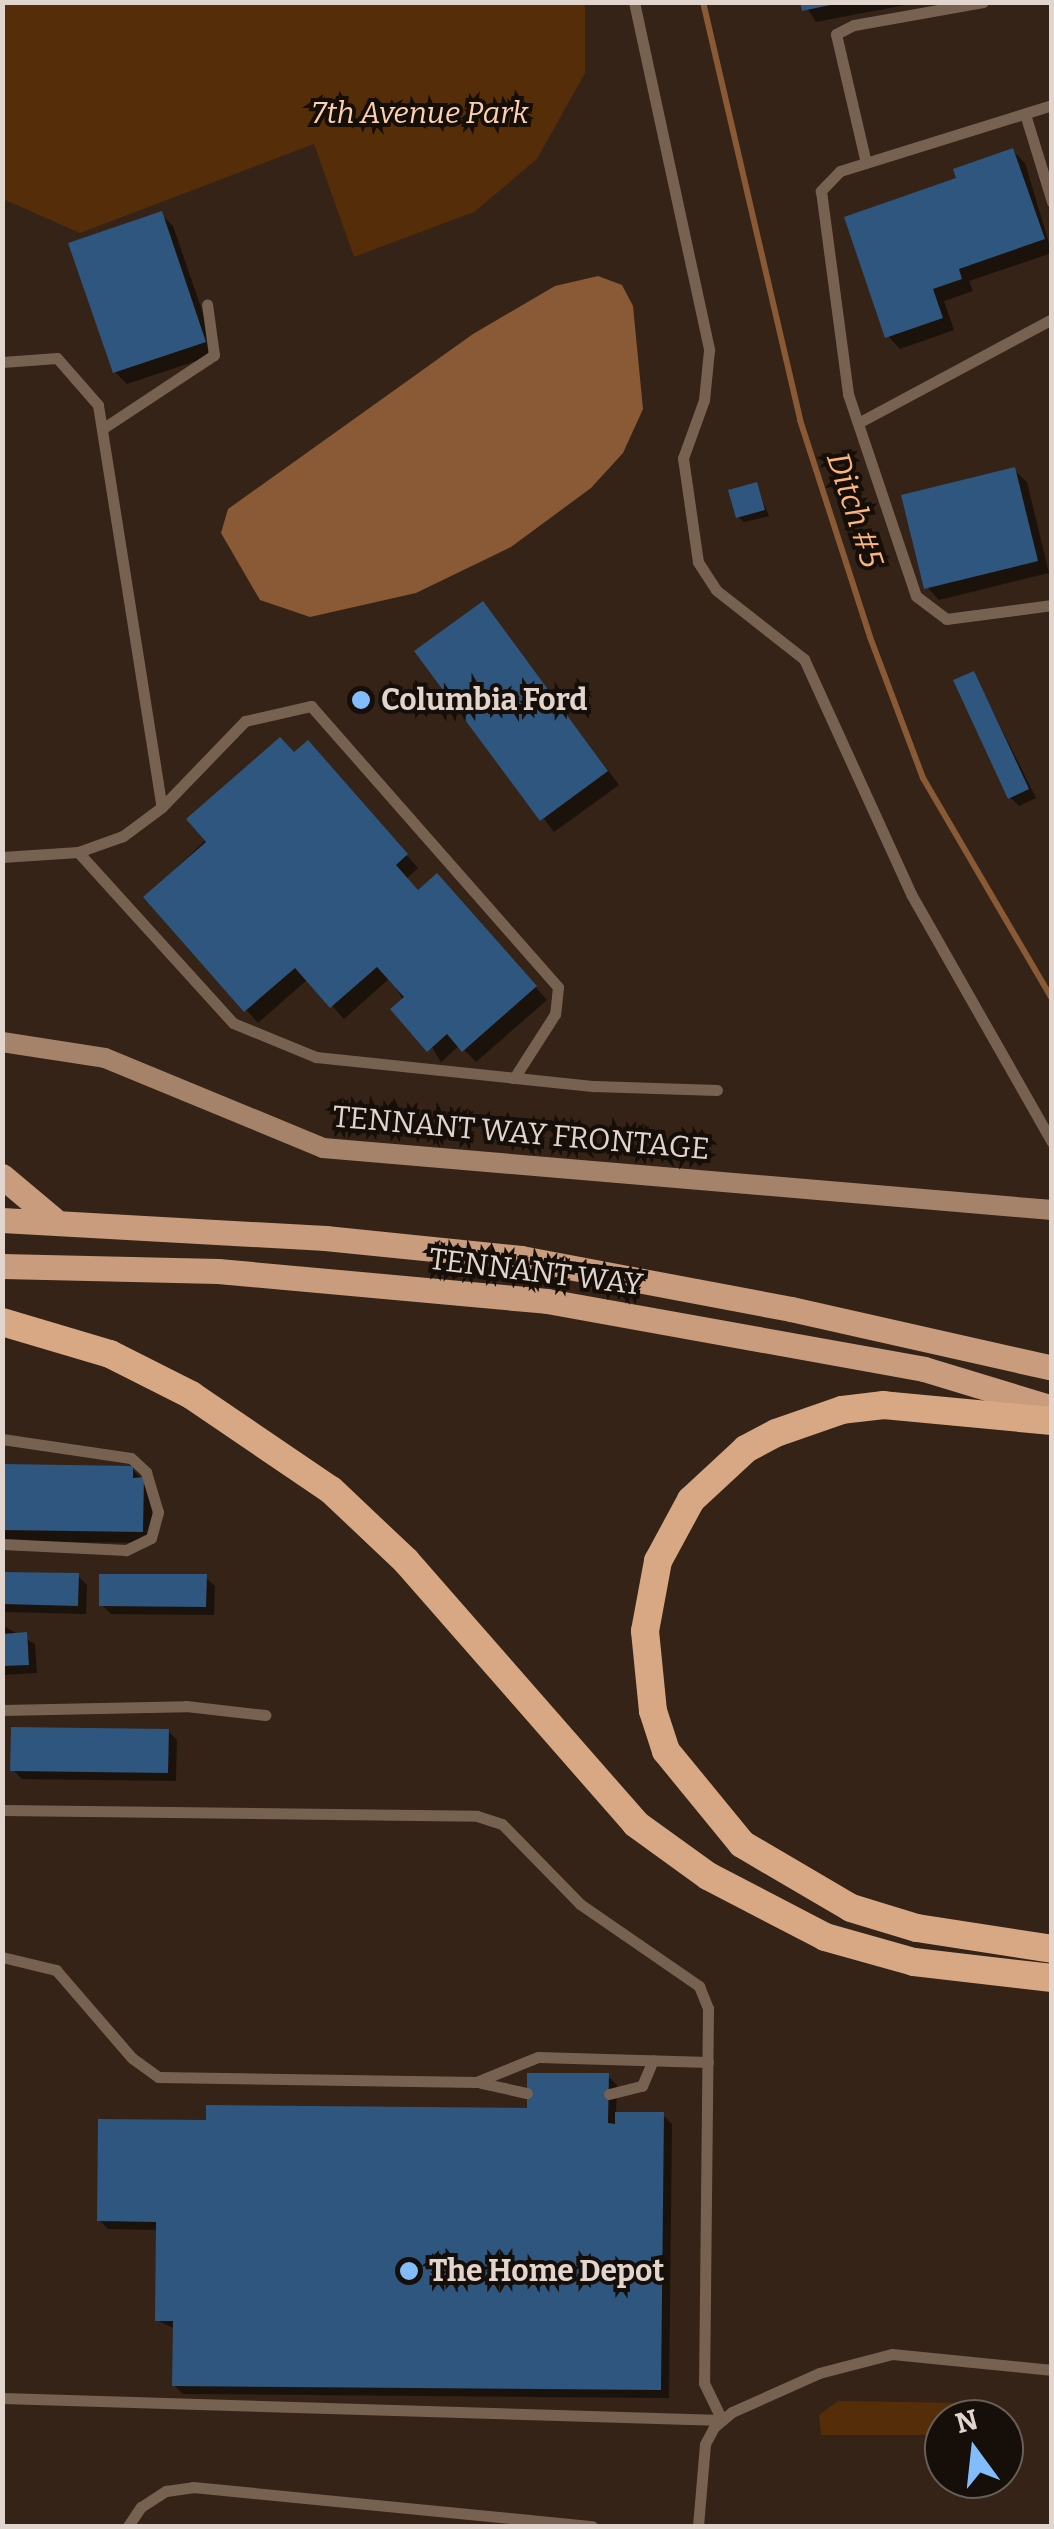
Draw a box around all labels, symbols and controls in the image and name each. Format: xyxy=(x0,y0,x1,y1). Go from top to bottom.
park label: 7th Avenue Park xyxy=(312,95,528,131)
water label: Ditch #5 xyxy=(818,447,892,573)
place label: Columbia Ford xyxy=(381,682,587,718)
marker: Columbia Ford xyxy=(350,689,372,711)
street label: TENNANT WAY FRONTAGE xyxy=(331,1099,711,1167)
street label: TENNANT WAY xyxy=(427,1241,645,1303)
place label: The Home Depot xyxy=(429,2253,664,2289)
marker: The Home Depot xyxy=(398,2260,420,2282)
north arrow xyxy=(924,2399,1024,2499)
text: N xyxy=(952,2403,981,2440)

